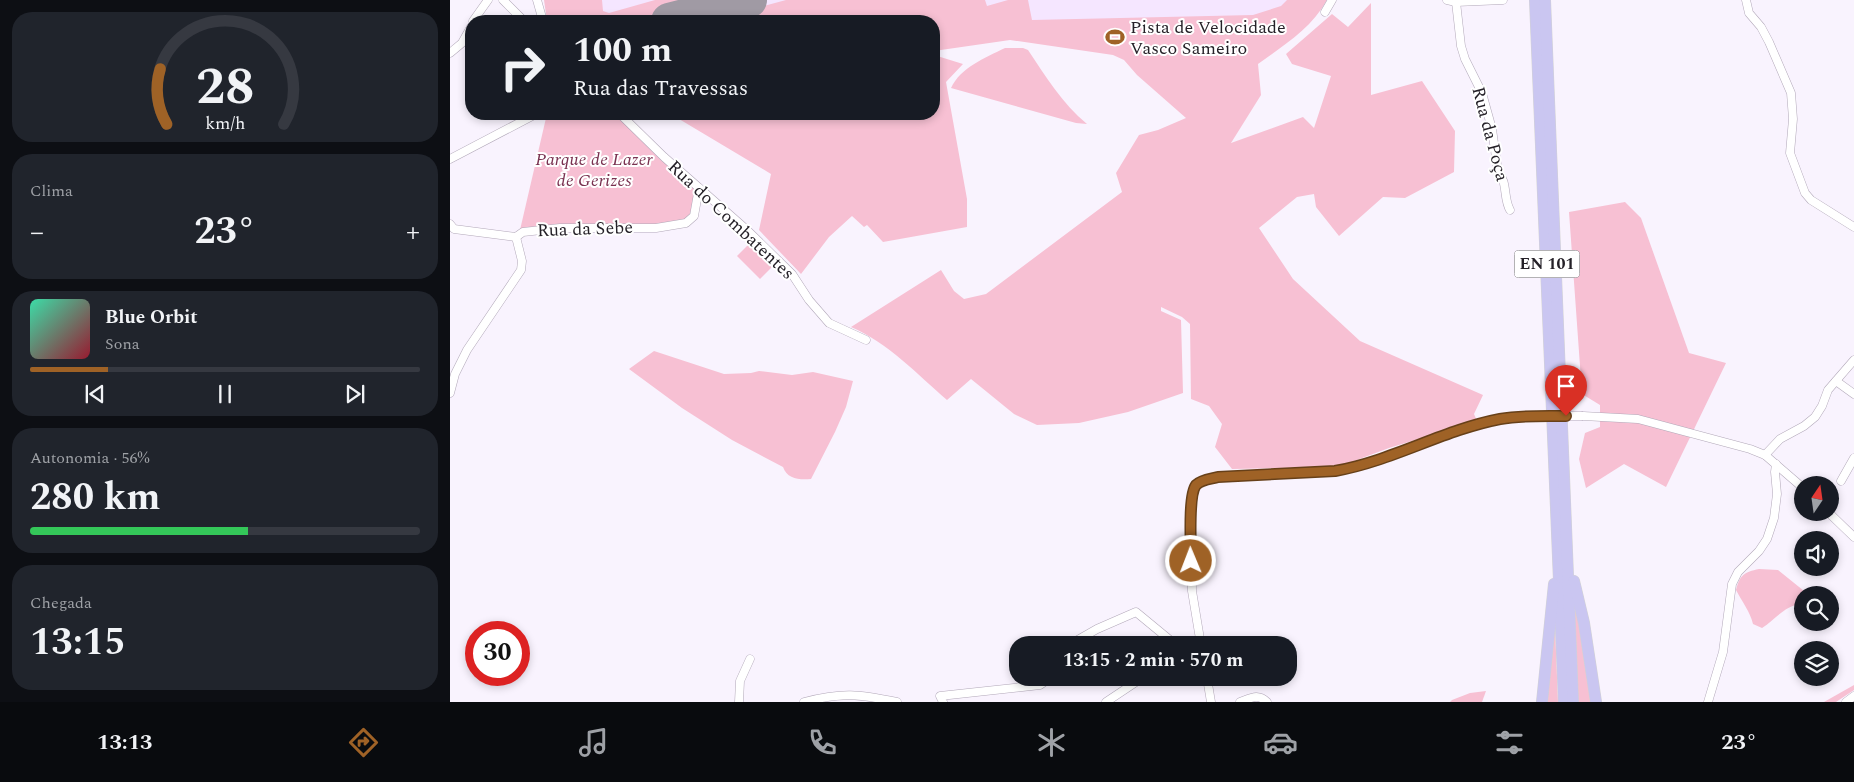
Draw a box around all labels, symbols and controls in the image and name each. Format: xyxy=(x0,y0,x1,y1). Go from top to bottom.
place label: Pista de Velocidade Vasco Sameiro xyxy=(1130,14,1286,62)
text: 100 m xyxy=(573,24,672,77)
sports icon: Pista de Velocidade Vasco Sameiro xyxy=(1104,26,1126,48)
icon: right xyxy=(490,35,555,100)
text: 28 xyxy=(196,48,254,127)
text: Rua das Travessas xyxy=(573,72,748,105)
street label: Rua da Poça xyxy=(1464,84,1516,185)
text: km/h xyxy=(205,110,245,137)
park label: Parque de Lazer de Gerizes xyxy=(535,146,654,194)
street label: Rua do Combatentes xyxy=(661,154,801,286)
text: Clima xyxy=(30,179,73,203)
text: 23° xyxy=(194,203,256,261)
text: − xyxy=(30,211,44,254)
text: + xyxy=(406,211,420,254)
street label: Rua da Sebe xyxy=(536,214,634,244)
road number: EN 101 xyxy=(1514,250,1580,278)
text: Blue Orbit xyxy=(105,303,198,332)
text: Sona xyxy=(105,332,140,356)
pin xyxy=(1545,365,1587,416)
icon: arrive xyxy=(1552,372,1580,400)
icon: previous xyxy=(81,380,109,408)
icon: pause xyxy=(211,380,239,408)
icon: next xyxy=(341,380,369,408)
text: Autonomia · 56% xyxy=(30,446,149,470)
text: 280 km xyxy=(30,469,161,527)
north arrow xyxy=(1794,476,1839,521)
map controls xyxy=(1794,476,1839,686)
button: sound xyxy=(1794,531,1839,576)
position arrow xyxy=(1164,534,1216,586)
button: search xyxy=(1794,586,1839,631)
text: Chegada xyxy=(30,591,92,615)
text: 13:15 xyxy=(30,614,125,672)
speed limit sign: 30 xyxy=(465,621,530,686)
button: layers xyxy=(1794,641,1839,686)
text: 13:15 · 2 min · 570 m xyxy=(1063,646,1243,675)
icon: directions xyxy=(346,725,381,760)
icon: music xyxy=(576,725,611,760)
icon: phone xyxy=(805,725,840,760)
icon: climate xyxy=(1034,725,1069,760)
icon: car xyxy=(1263,725,1298,760)
icon: filters xyxy=(1492,725,1527,760)
text: 13:13 xyxy=(97,726,152,759)
text: 23° xyxy=(1721,726,1757,759)

